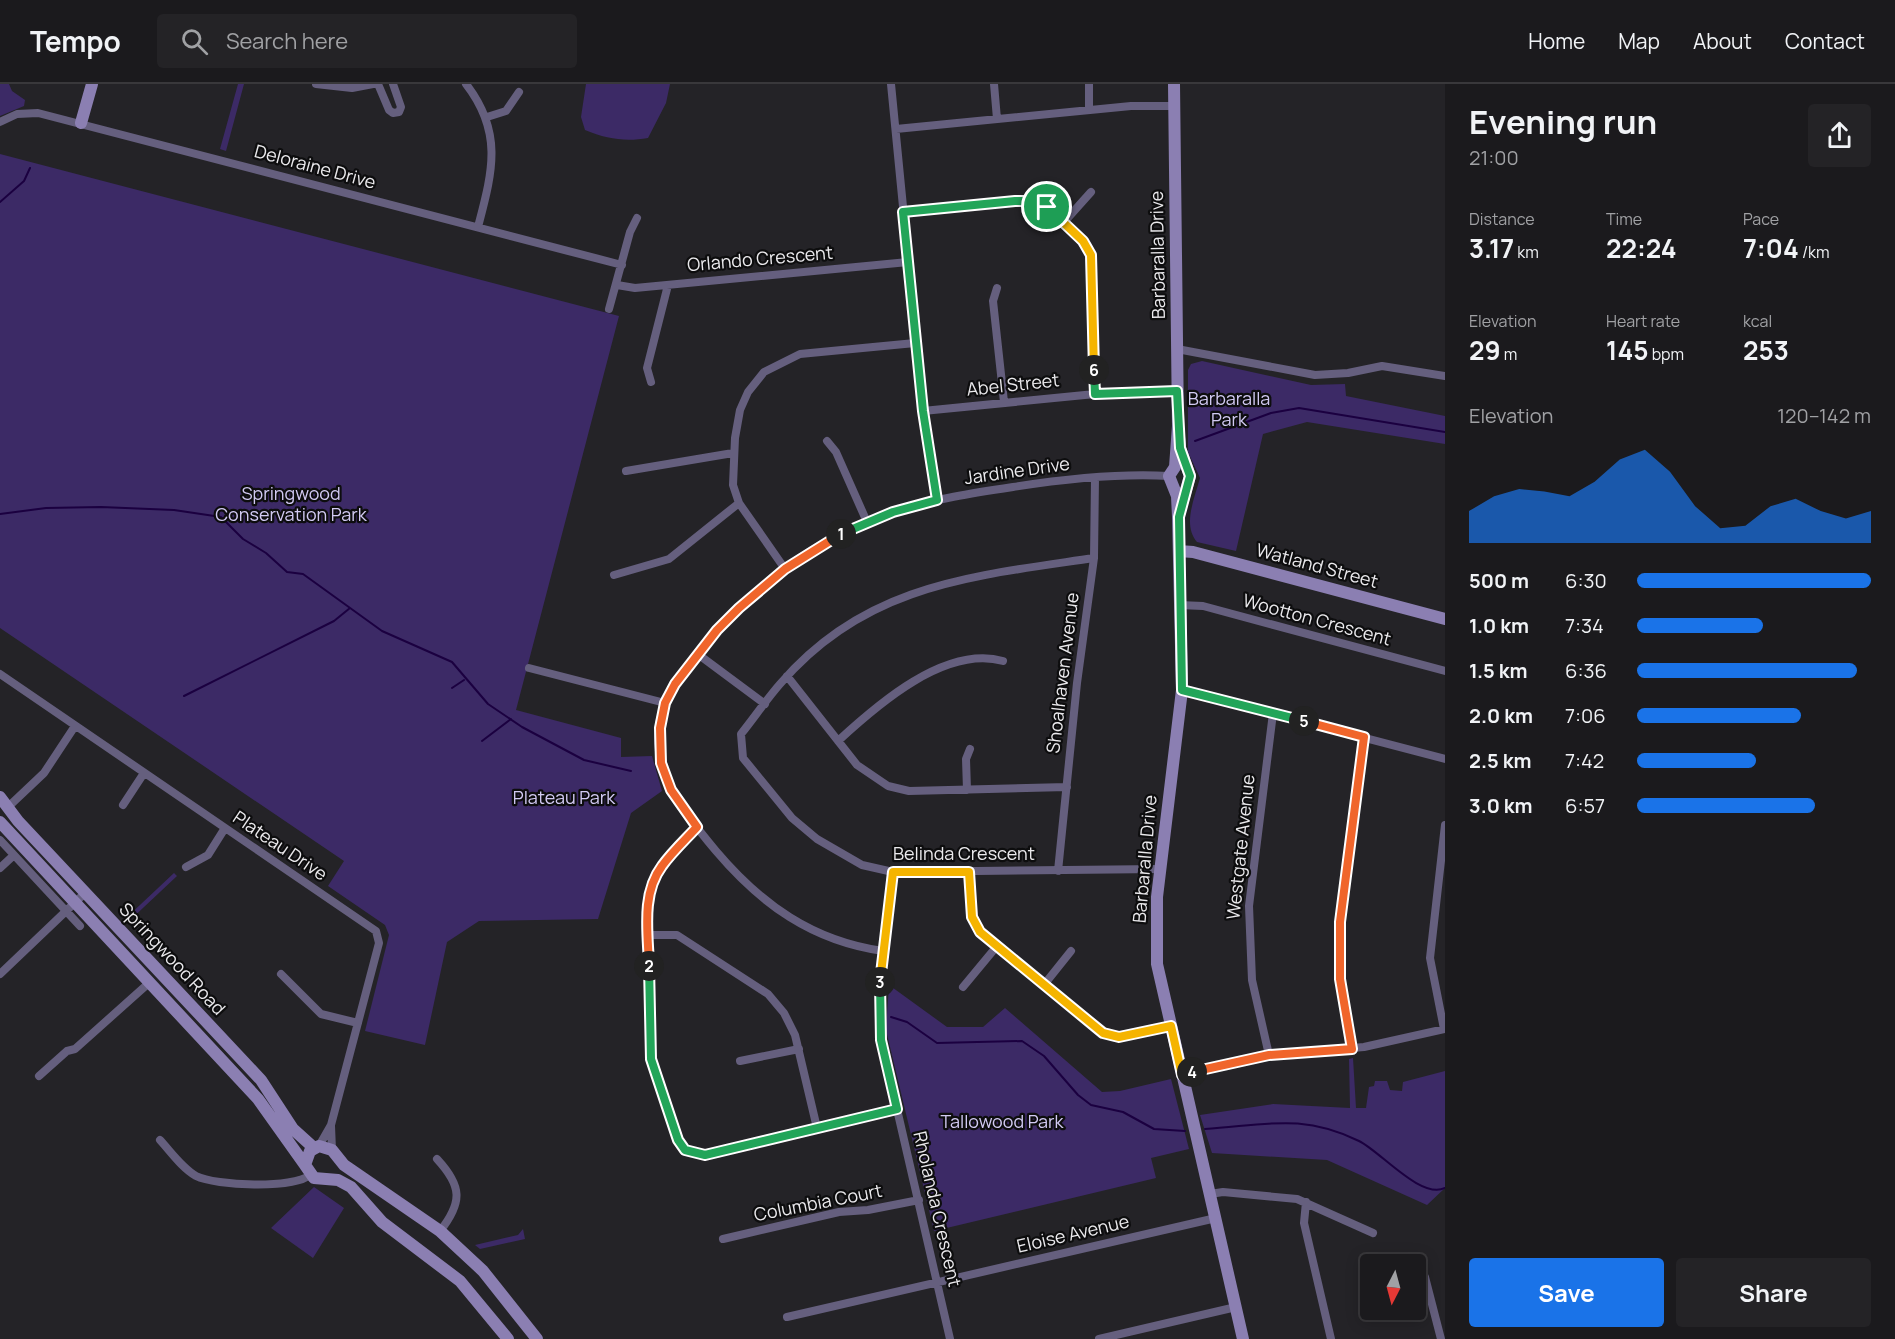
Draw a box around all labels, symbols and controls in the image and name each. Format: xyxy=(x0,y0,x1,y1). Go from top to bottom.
search box xyxy=(157,14,577,68)
text: Tempo xyxy=(30,22,121,60)
icon: search xyxy=(178,25,211,58)
text: Search here xyxy=(226,26,348,56)
text: Home xyxy=(1528,27,1585,55)
text: Map xyxy=(1618,27,1660,55)
text: About xyxy=(1693,27,1752,55)
text: Contact xyxy=(1785,27,1865,55)
text: Evening run xyxy=(1469,99,1657,144)
button: share xyxy=(1808,104,1871,167)
street label: Deloraine Drive xyxy=(252,138,379,194)
text: 21:00 xyxy=(1469,144,1519,171)
pin xyxy=(1021,181,1072,232)
icon: arrive xyxy=(1030,190,1063,223)
street label: Barbaralla Drive xyxy=(1144,191,1170,319)
text: Distance xyxy=(1469,208,1535,230)
text: Time xyxy=(1606,208,1642,230)
text: Pace xyxy=(1743,208,1779,230)
text: 3.17 xyxy=(1469,230,1514,266)
text: 22:24 xyxy=(1606,230,1677,266)
text: 7:04 xyxy=(1743,230,1799,266)
street label: Orlando Crescent xyxy=(686,240,834,276)
text: km xyxy=(1514,241,1539,263)
text: /km xyxy=(1799,241,1830,263)
text: Elevation xyxy=(1469,310,1537,332)
text: Heart rate xyxy=(1606,310,1680,332)
text: kcal xyxy=(1743,310,1772,332)
text: 29 xyxy=(1469,332,1501,368)
text: 145 xyxy=(1606,332,1648,368)
text: 253 xyxy=(1743,332,1789,368)
text: m xyxy=(1501,343,1517,365)
text: bpm xyxy=(1648,343,1684,365)
pin: 6 xyxy=(1079,355,1109,385)
text: 6 xyxy=(1089,359,1099,381)
street label: Abel Street xyxy=(965,367,1061,401)
park label: Barbaralla Park xyxy=(1188,386,1270,431)
text: Elevation xyxy=(1469,402,1553,429)
text: 120–142 m xyxy=(1777,402,1871,429)
street label: Jardine Drive xyxy=(963,451,1071,489)
park label: Springwood Conservation Park xyxy=(215,481,368,526)
pin: 1 xyxy=(826,519,856,549)
text: 1 xyxy=(837,523,845,545)
street label: Watland Street xyxy=(1254,537,1381,593)
text: 500 m xyxy=(1469,567,1529,594)
text: 6:30 xyxy=(1565,567,1607,594)
street label: Wootton Crescent xyxy=(1241,588,1394,650)
street label: Shoalhaven Avenue xyxy=(1040,591,1084,755)
text: 1.0 km xyxy=(1469,612,1529,639)
text: 7:34 xyxy=(1565,612,1604,639)
text: 1.5 km xyxy=(1469,657,1528,684)
text: 6:36 xyxy=(1565,657,1607,684)
text: 2.0 km xyxy=(1469,702,1533,729)
text: 7:06 xyxy=(1565,702,1606,729)
pin: 5 xyxy=(1289,706,1319,736)
text: 5 xyxy=(1299,710,1309,732)
text: 2.5 km xyxy=(1469,747,1531,774)
text: 7:42 xyxy=(1565,747,1604,774)
street label: Westgate Avenue xyxy=(1220,773,1260,921)
park label: Plateau Park xyxy=(513,785,616,809)
text: 3.0 km xyxy=(1469,792,1533,819)
text: 6:57 xyxy=(1565,792,1605,819)
street label: Barbaralla Drive xyxy=(1126,794,1162,924)
street label: Plateau Drive xyxy=(229,805,332,885)
street label: Belinda Crescent xyxy=(893,841,1035,865)
street label: Springwood Road xyxy=(114,897,231,1020)
pin: 2 xyxy=(634,951,664,981)
text: 2 xyxy=(644,955,654,977)
pin: 3 xyxy=(865,967,895,997)
text: 3 xyxy=(875,971,885,993)
pin: 4 xyxy=(1177,1057,1207,1087)
text: 4 xyxy=(1187,1061,1197,1083)
park label: Tallowood Park xyxy=(940,1109,1065,1133)
street label: Rholanda Crescent xyxy=(908,1129,968,1289)
street label: Columbia Court xyxy=(752,1178,884,1226)
street label: Eloise Avenue xyxy=(1014,1208,1131,1258)
north arrow xyxy=(1360,1254,1426,1320)
map controls xyxy=(1360,1254,1426,1320)
button: Save xyxy=(1469,1258,1664,1327)
button: Share xyxy=(1676,1258,1871,1327)

